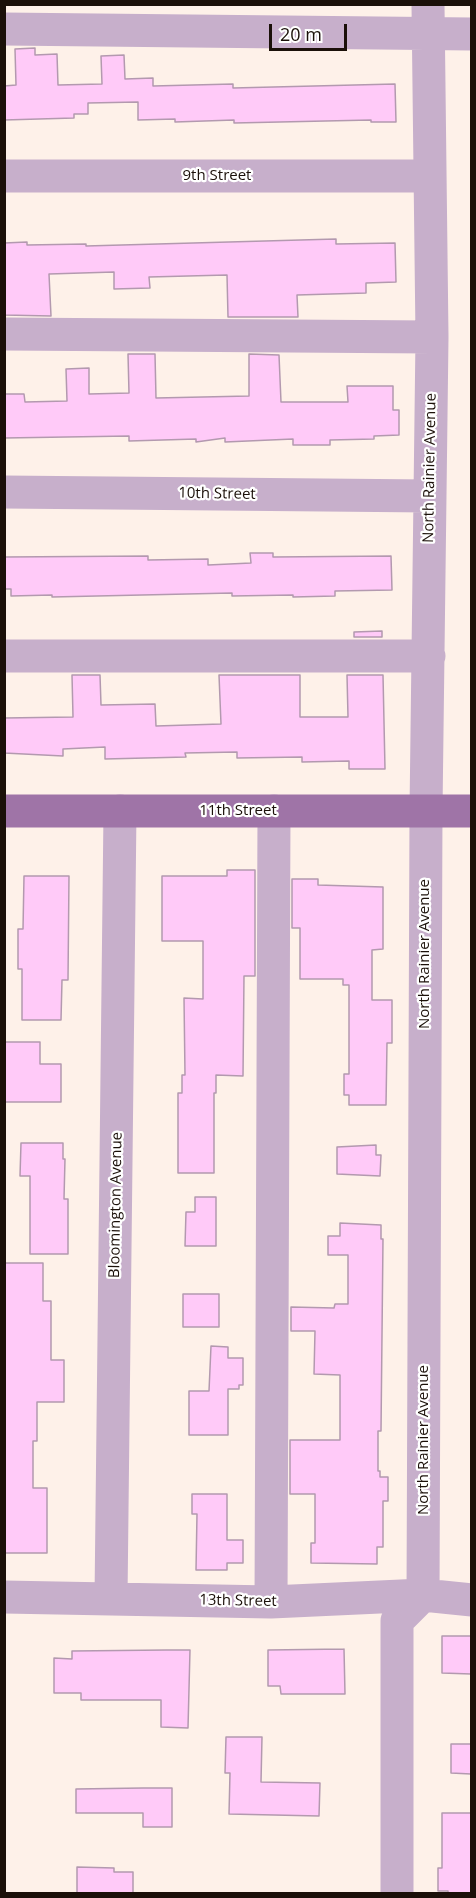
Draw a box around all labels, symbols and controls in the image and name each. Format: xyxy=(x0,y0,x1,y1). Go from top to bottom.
scale bar xyxy=(272,12,350,50)
text: 20 m xyxy=(280,22,322,46)
street label: 9th Street xyxy=(183,167,251,185)
street label: North Rainier Avenue xyxy=(420,393,440,543)
street label: 10th Street xyxy=(178,484,256,504)
street label: 11th Street xyxy=(199,802,277,820)
street label: North Rainier Avenue xyxy=(416,879,434,1029)
street label: Bloomington Avenue xyxy=(106,1132,126,1278)
street label: North Rainier Avenue xyxy=(415,1365,433,1515)
street label: 13th Street xyxy=(199,1591,277,1611)

